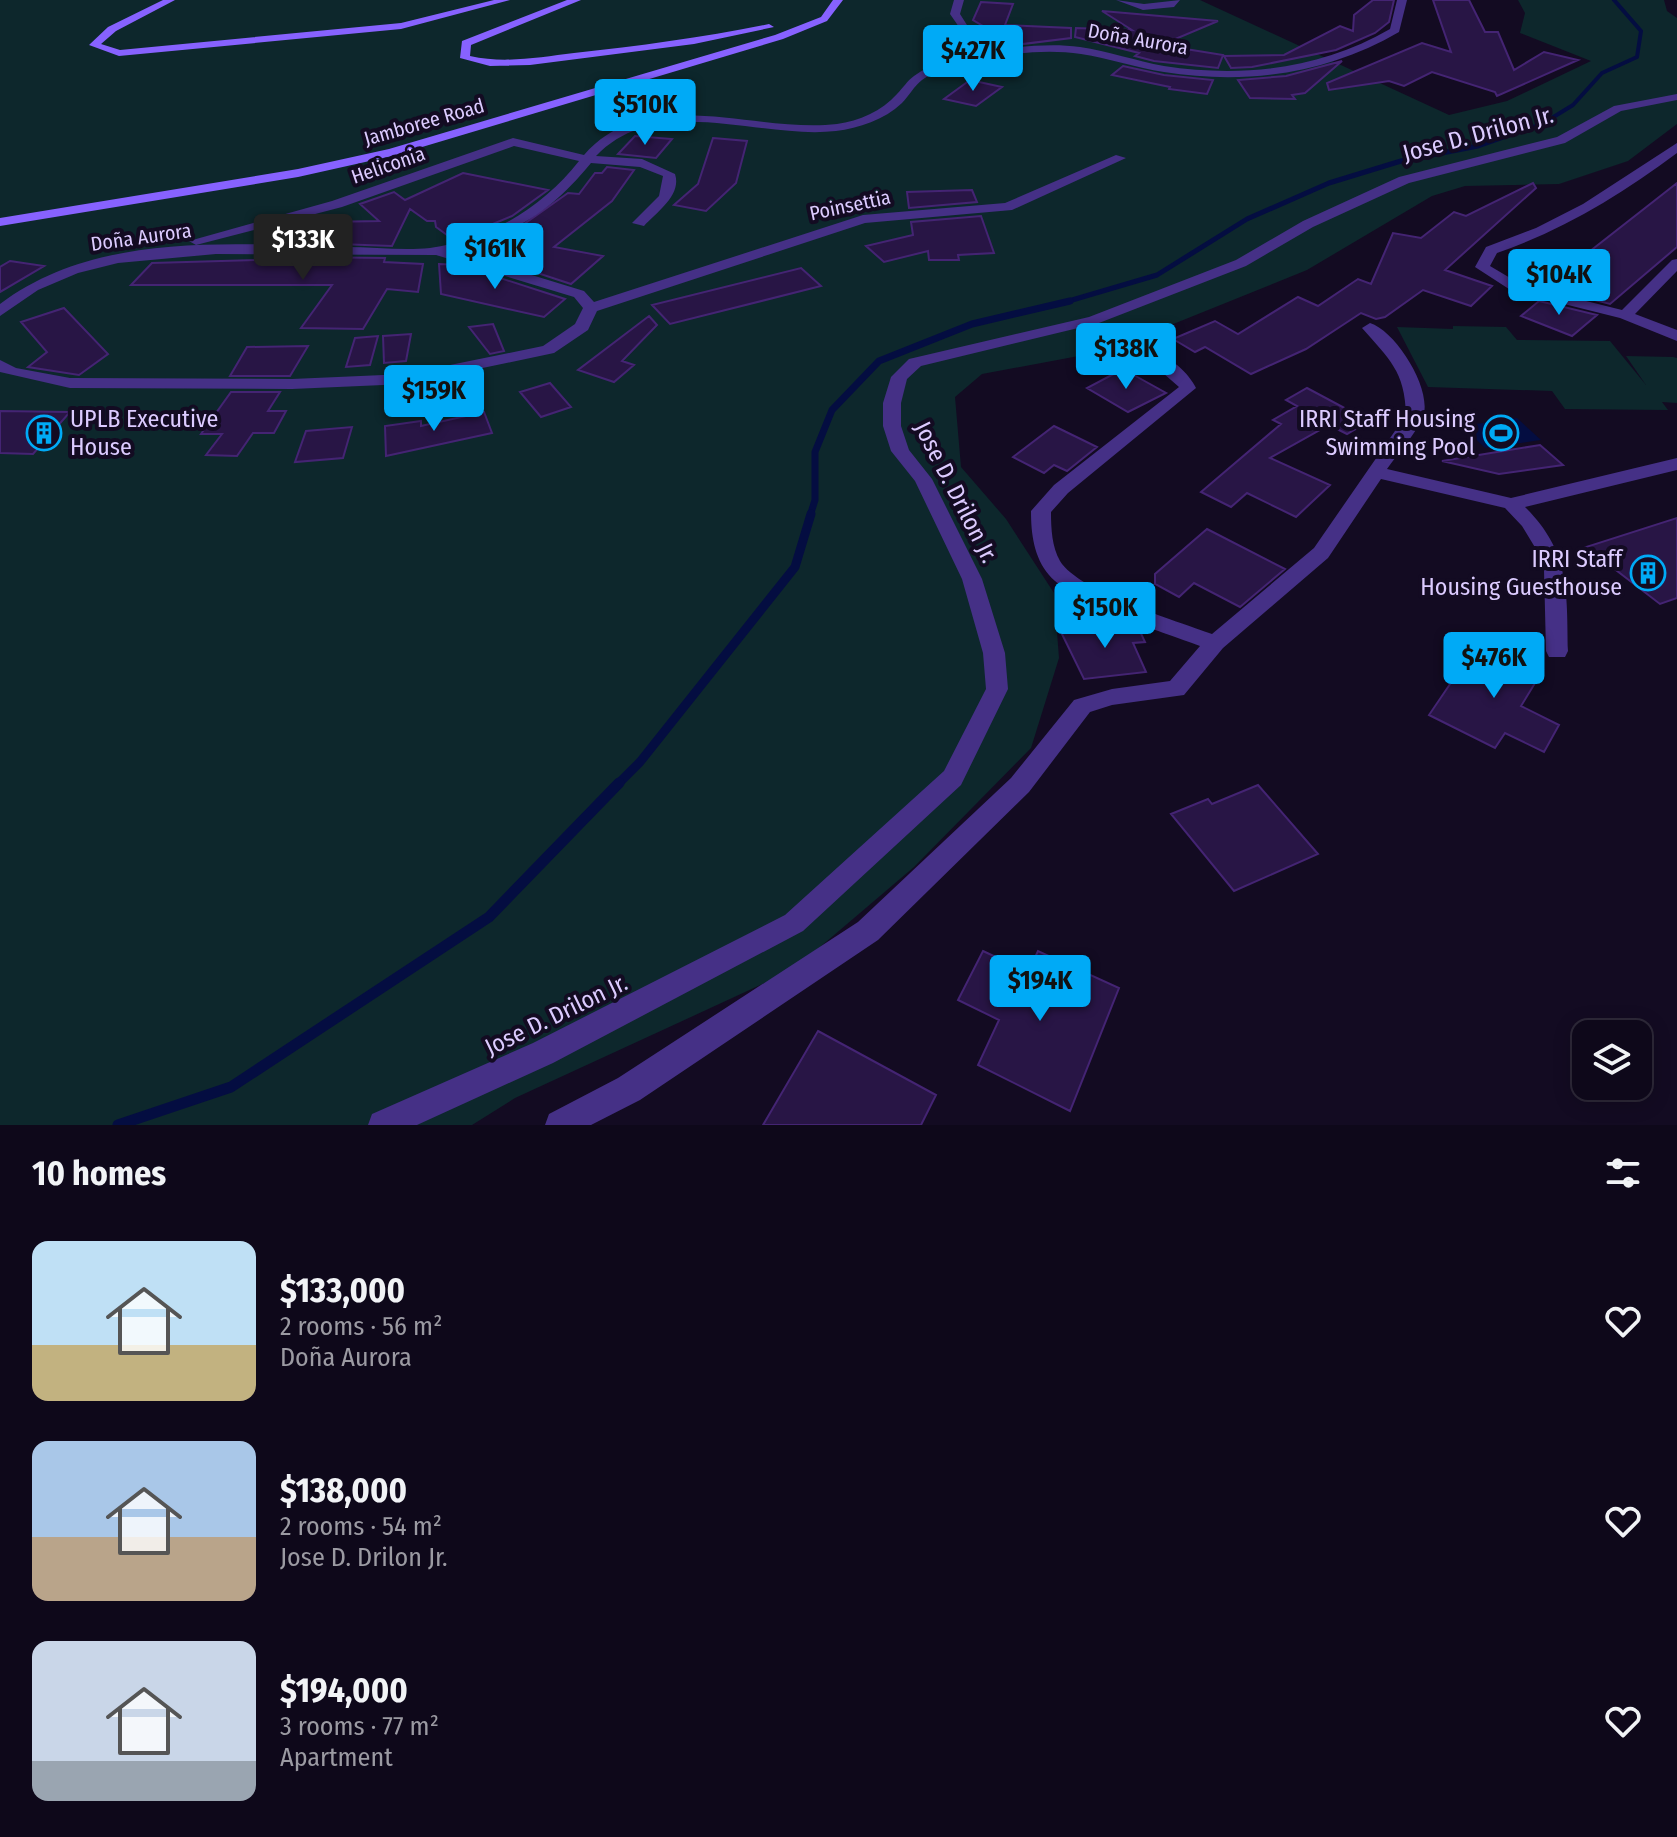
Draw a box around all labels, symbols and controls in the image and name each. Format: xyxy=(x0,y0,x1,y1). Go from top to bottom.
street label: Doña Aurora xyxy=(1086,18,1190,60)
pin: $427K xyxy=(917,25,1029,93)
text: $427K xyxy=(941,35,1005,66)
pin: $510K xyxy=(589,79,701,147)
text: $510K xyxy=(613,89,677,120)
street label: Jamboree Road xyxy=(361,93,487,151)
street label: Jose D. Drilon Jr. xyxy=(1400,100,1556,168)
street label: Heliconia xyxy=(348,141,428,189)
street label: Poinsettia xyxy=(807,185,893,225)
pin: $133K xyxy=(247,214,359,282)
street label: Doña Aurora xyxy=(89,218,193,256)
pin: $161K xyxy=(439,223,551,291)
text: $133K xyxy=(272,224,334,255)
text: $161K xyxy=(464,233,526,264)
pin: $104K xyxy=(1503,249,1615,317)
text: $104K xyxy=(1526,259,1592,290)
pin: $138K xyxy=(1070,323,1182,391)
text: $138K xyxy=(1094,333,1158,364)
pin: $159K xyxy=(378,365,490,433)
text: $159K xyxy=(402,375,466,406)
place label: UPLB Executive House xyxy=(70,405,218,461)
place label: IRRI Staff Housing Swimming Pool xyxy=(1299,405,1476,461)
building icon: UPLB Executive House xyxy=(25,414,63,452)
sports icon: IRRI Staff Housing Swimming Pool xyxy=(1482,414,1520,452)
street label: Jose D. Drilon Jr. xyxy=(908,417,1004,567)
place label: IRRI Staff Housing Guesthouse xyxy=(1420,545,1624,601)
building icon: IRRI Staff Housing Guesthouse xyxy=(1629,554,1667,592)
pin: $150K xyxy=(1049,582,1161,650)
text: $150K xyxy=(1072,592,1138,623)
pin: $476K xyxy=(1438,632,1550,700)
text: $476K xyxy=(1461,642,1527,673)
pin: $194K xyxy=(984,955,1096,1023)
text: $194K xyxy=(1008,965,1072,996)
street label: Jose D. Drilon Jr. xyxy=(480,969,632,1061)
map controls xyxy=(1572,1020,1652,1100)
button: layers xyxy=(1572,1020,1652,1100)
icon: filters xyxy=(1601,1151,1645,1195)
text: 10 homes xyxy=(32,1153,166,1194)
text: $133,000 xyxy=(280,1270,405,1311)
icon: home xyxy=(96,1273,192,1369)
icon: heart xyxy=(1601,1299,1645,1343)
text: 2 rooms · 56 m² xyxy=(280,1311,442,1342)
text: Doña Aurora xyxy=(280,1342,412,1373)
text: $138,000 xyxy=(280,1470,407,1511)
icon: home xyxy=(96,1473,192,1569)
icon: heart xyxy=(1601,1499,1645,1543)
text: 2 rooms · 54 m² xyxy=(280,1511,442,1542)
text: Jose D. Drilon Jr. xyxy=(280,1542,448,1573)
text: $194,000 xyxy=(280,1670,408,1711)
icon: home xyxy=(96,1673,192,1769)
icon: heart xyxy=(1601,1699,1645,1743)
text: 3 rooms · 77 m² xyxy=(280,1711,439,1742)
text: Apartment xyxy=(280,1742,393,1773)

